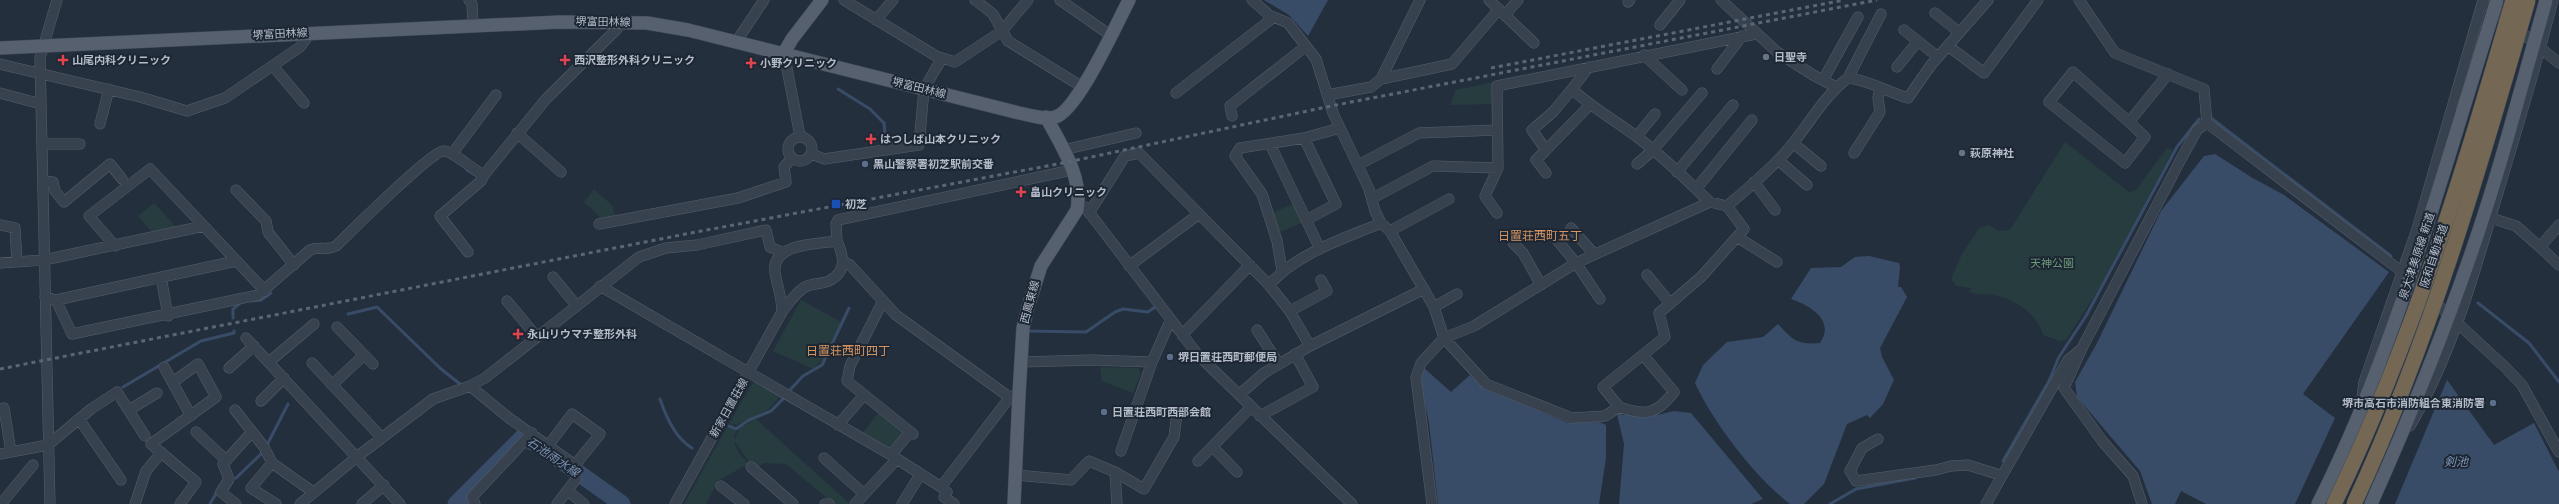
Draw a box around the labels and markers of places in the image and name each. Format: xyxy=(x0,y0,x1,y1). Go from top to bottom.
place label: 日聖寺 xyxy=(1774,51,1807,64)
marker: 日聖寺 xyxy=(1761,52,1771,62)
marker: 山尾内科クリニック xyxy=(57,54,69,66)
place label: 山尾内科クリニック xyxy=(72,54,171,67)
marker: 西沢整形外科クリニック xyxy=(559,54,571,66)
place label: 西沢整形外科クリニック xyxy=(574,54,695,67)
marker: 小野クリニック xyxy=(745,57,757,69)
place label: 小野クリニック xyxy=(760,57,837,70)
marker: はつしば山本クリニック xyxy=(865,133,877,145)
place label: はつしば山本クリニック xyxy=(880,133,1001,146)
place label: 萩原神社 xyxy=(1970,147,2014,160)
marker: 萩原神社 xyxy=(1957,148,1967,158)
place label: 黒山警察署初芝駅前交番 xyxy=(873,158,994,171)
marker: 黒山警察署初芝駅前交番 xyxy=(860,159,870,169)
marker: 畠山クリニック xyxy=(1015,186,1027,198)
place label: 畠山クリニック xyxy=(1030,186,1107,199)
marker: 初芝 xyxy=(830,198,842,210)
place label: 初芝 xyxy=(845,198,867,211)
marker: 永山リウマチ整形外科 xyxy=(512,328,524,340)
place label: 永山リウマチ整形外科 xyxy=(527,328,637,341)
place label: 堺日置荘西町郵便局 xyxy=(1178,351,1277,364)
marker: 堺日置荘西町郵便局 xyxy=(1165,352,1175,362)
place label: 堺市高石市消防組合東消防署 xyxy=(2342,397,2485,410)
marker: 堺市高石市消防組合東消防署 xyxy=(2488,398,2498,408)
place label: 日置荘西町西部会館 xyxy=(1112,406,1211,419)
marker: 日置荘西町西部会館 xyxy=(1099,407,1109,417)

